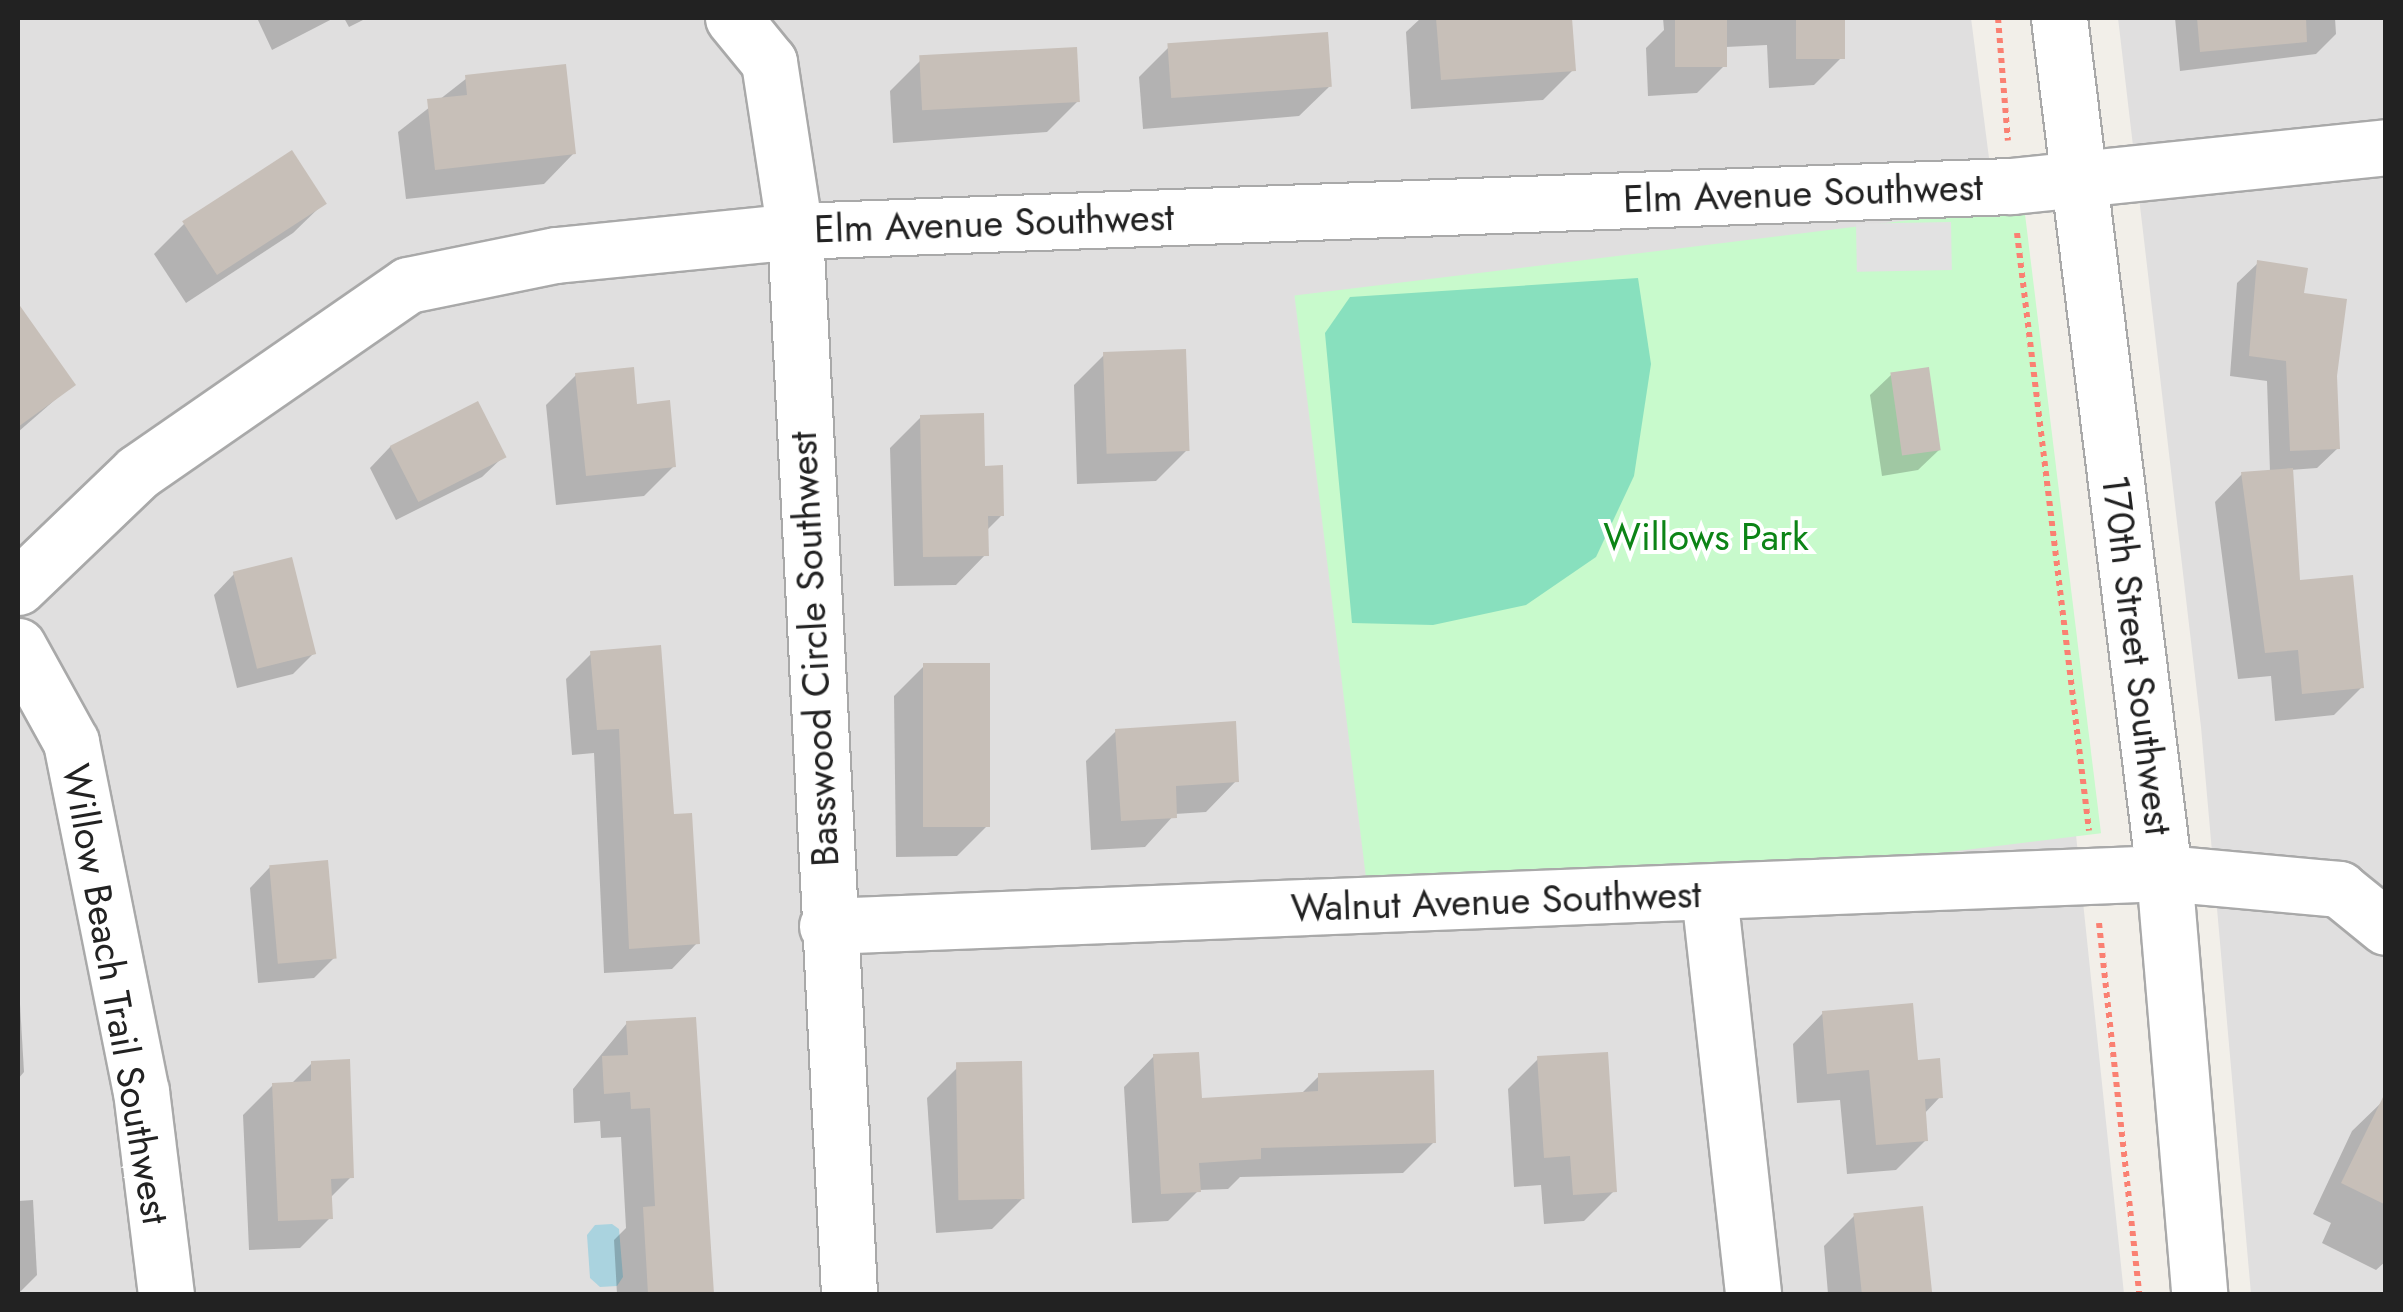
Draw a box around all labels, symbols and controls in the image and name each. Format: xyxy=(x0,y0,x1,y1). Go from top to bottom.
street label: Elm Avenue Southwest xyxy=(1622,164,1984,222)
street label: Elm Avenue Southwest xyxy=(813,194,1175,252)
street label: Basswood Circle Southwest xyxy=(780,430,848,868)
street label: 170th Street Southwest xyxy=(2092,473,2182,837)
park label: Willows Park xyxy=(1603,514,1809,560)
street label: Willow Beach Trail Southwest xyxy=(53,760,179,1228)
street label: Walnut Avenue Southwest xyxy=(1290,871,1702,931)

